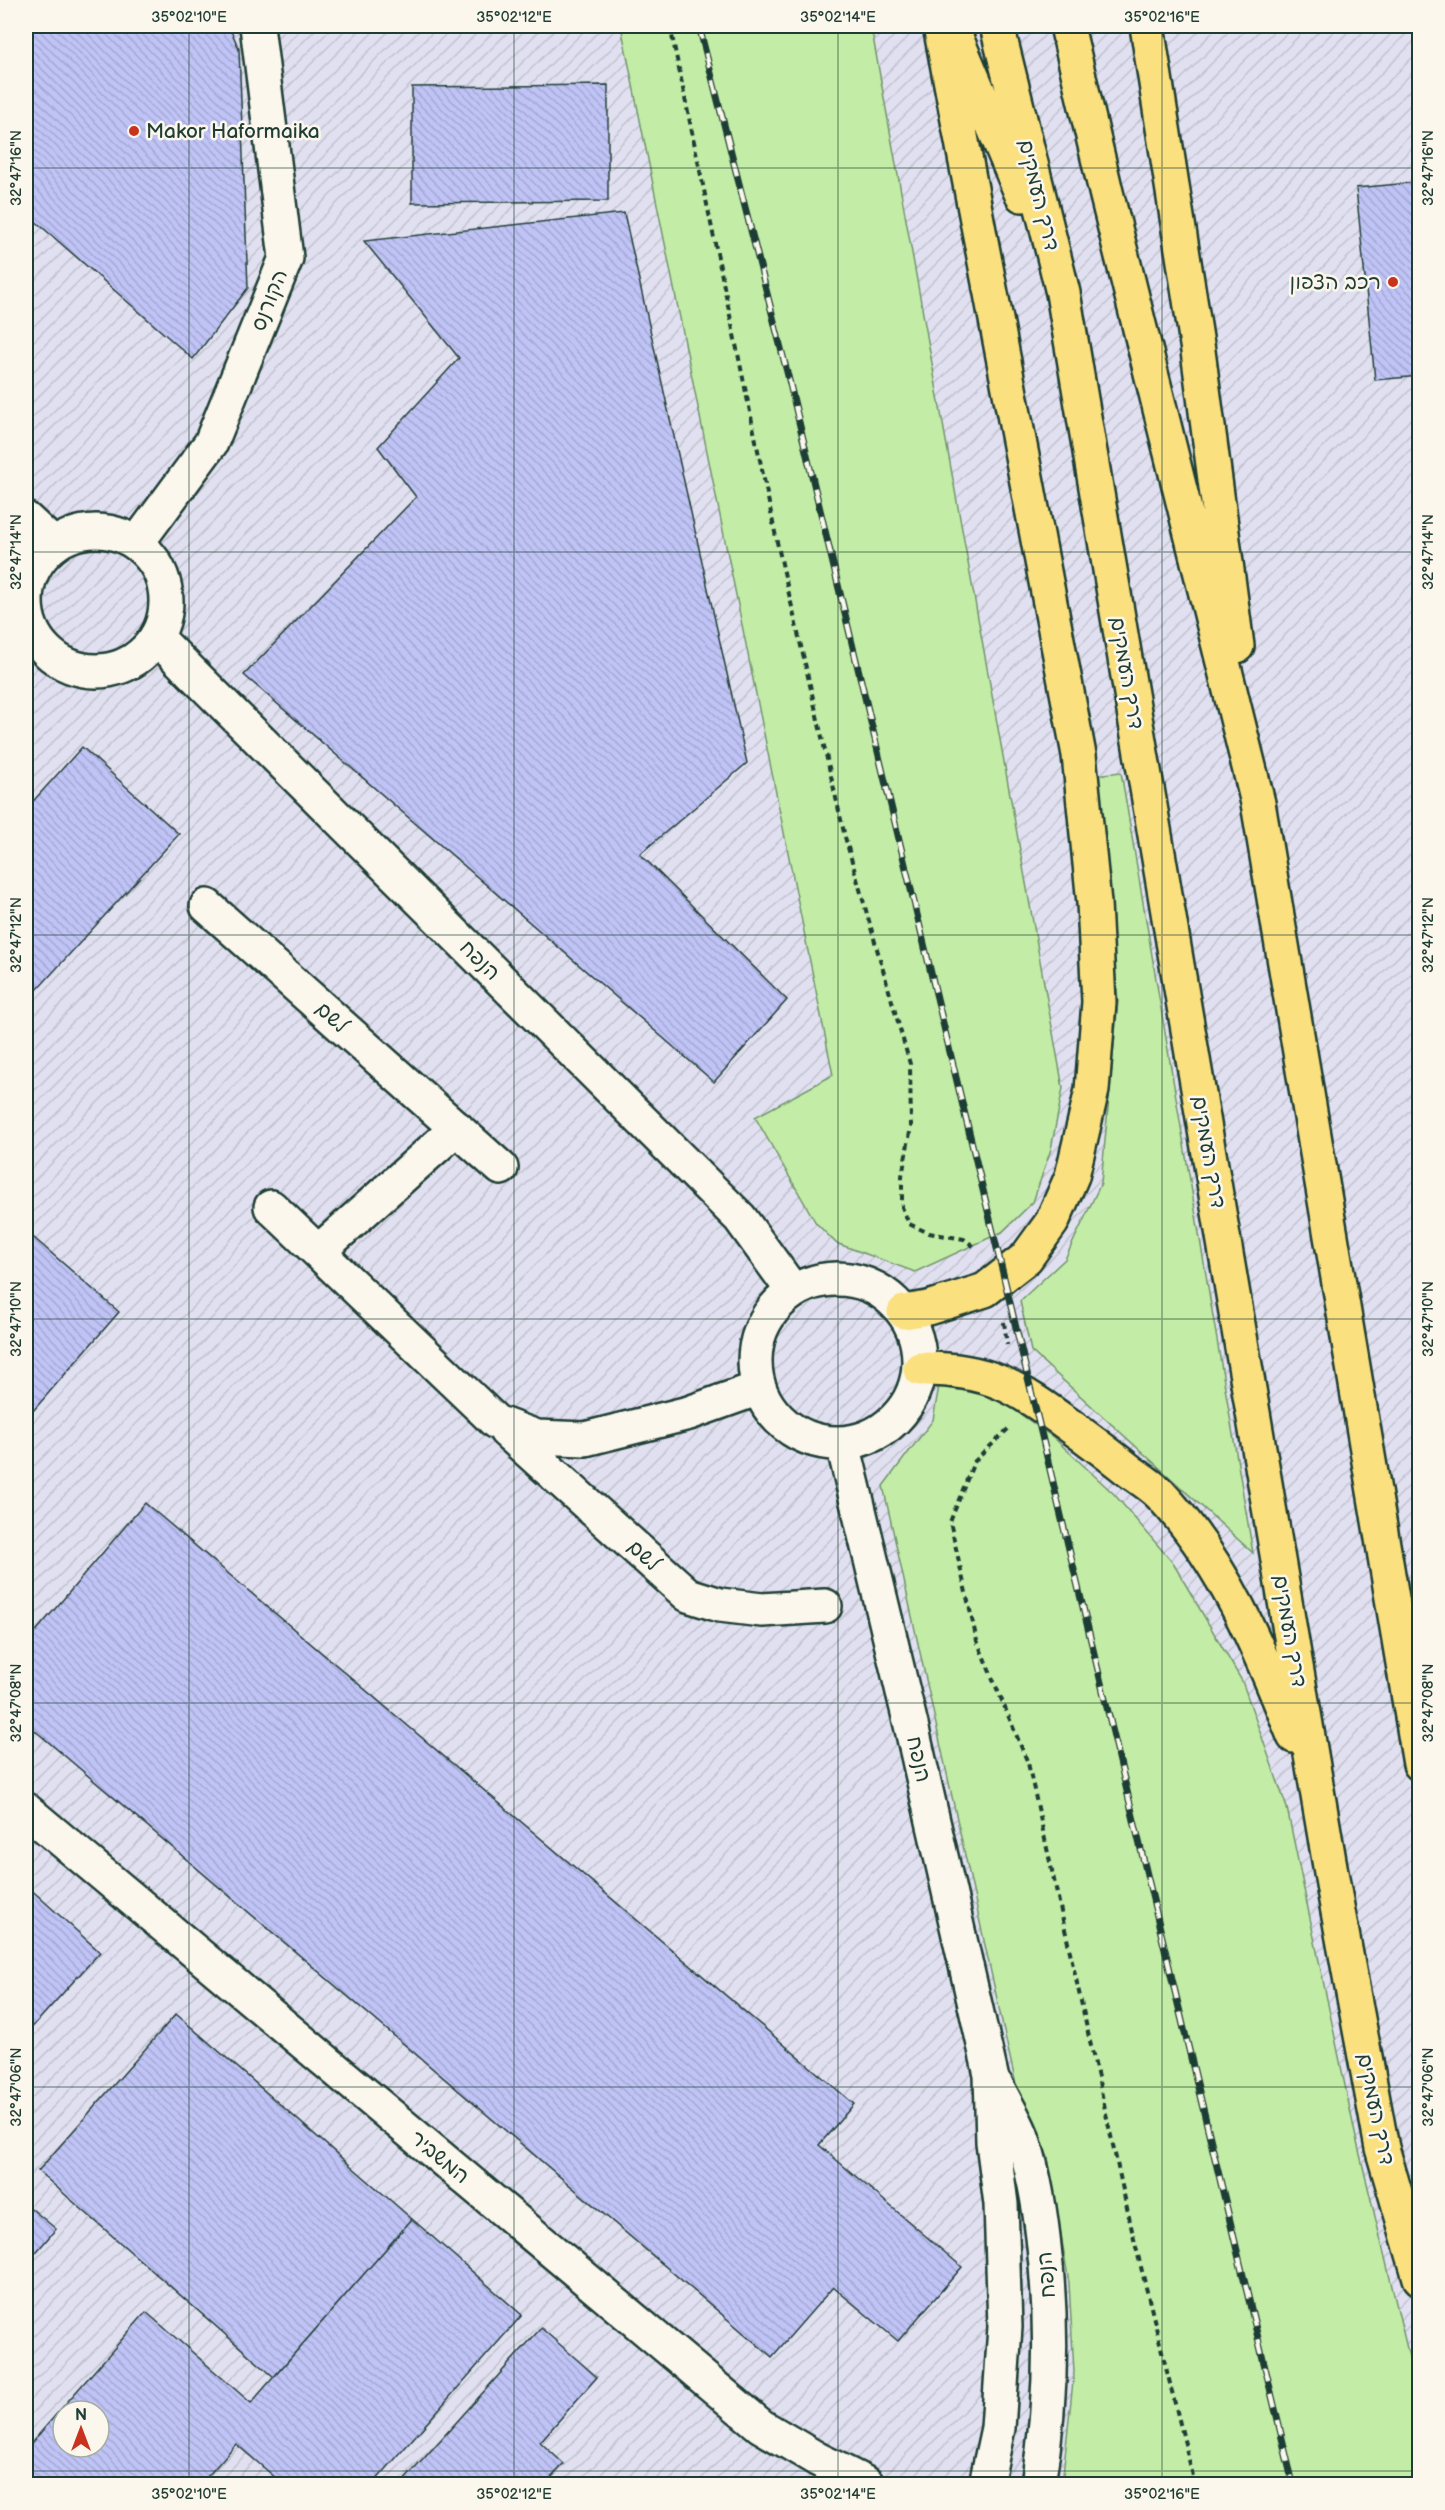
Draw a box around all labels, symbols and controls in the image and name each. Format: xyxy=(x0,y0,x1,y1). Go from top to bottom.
text: 35°02'10"E xyxy=(151,8,227,27)
text: 35°02'12"E xyxy=(476,8,552,27)
text: 35°02'14"E xyxy=(800,8,876,27)
text: 35°02'16"E xyxy=(1124,8,1200,27)
place label: Makor Haformaika xyxy=(146,119,320,144)
marker: Makor Haformaika xyxy=(127,124,141,138)
text: 32°47'16"N xyxy=(7,130,26,206)
text: 32°47'16"N xyxy=(1419,130,1438,206)
street label: דרך העמקים xyxy=(1013,137,1064,253)
street label: הקורנס xyxy=(246,266,293,335)
place label: רכב הצפון xyxy=(1290,270,1381,295)
marker: רכב הצפון xyxy=(1386,275,1400,289)
text: 32°47'14"N xyxy=(7,514,26,590)
text: 32°47'14"N xyxy=(1419,514,1438,590)
street label: דרך העמקים xyxy=(1104,615,1149,731)
text: 32°47'12"N xyxy=(7,897,26,973)
text: 32°47'12"N xyxy=(1419,897,1438,973)
street label: הנפח xyxy=(454,935,505,986)
street label: לשם xyxy=(310,996,354,1039)
street label: דרך העמקים xyxy=(1186,1094,1231,1210)
text: 32°47'10"N xyxy=(7,1281,26,1357)
text: 32°47'10"N xyxy=(1419,1281,1438,1357)
street label: לשם xyxy=(622,1534,666,1577)
street label: דרך העמקים xyxy=(1267,1573,1312,1689)
text: 32°47'08"N xyxy=(7,1664,26,1742)
text: 32°47'08"N xyxy=(1419,1664,1438,1742)
street label: הנפח xyxy=(901,1733,936,1785)
text: 32°47'06"N xyxy=(7,2047,26,2127)
text: 32°47'06"N xyxy=(1419,2047,1438,2127)
street label: דרך העמקים xyxy=(1351,2051,1400,2167)
street label: המשביר xyxy=(405,2125,474,2189)
street label: הנפח xyxy=(1032,2251,1061,2299)
north arrow xyxy=(51,2399,111,2459)
text: N xyxy=(75,2406,87,2425)
text: 35°02'10"E xyxy=(151,2485,227,2504)
text: 35°02'12"E xyxy=(476,2485,552,2504)
text: 35°02'14"E xyxy=(800,2485,876,2504)
text: 35°02'16"E xyxy=(1124,2485,1200,2504)

